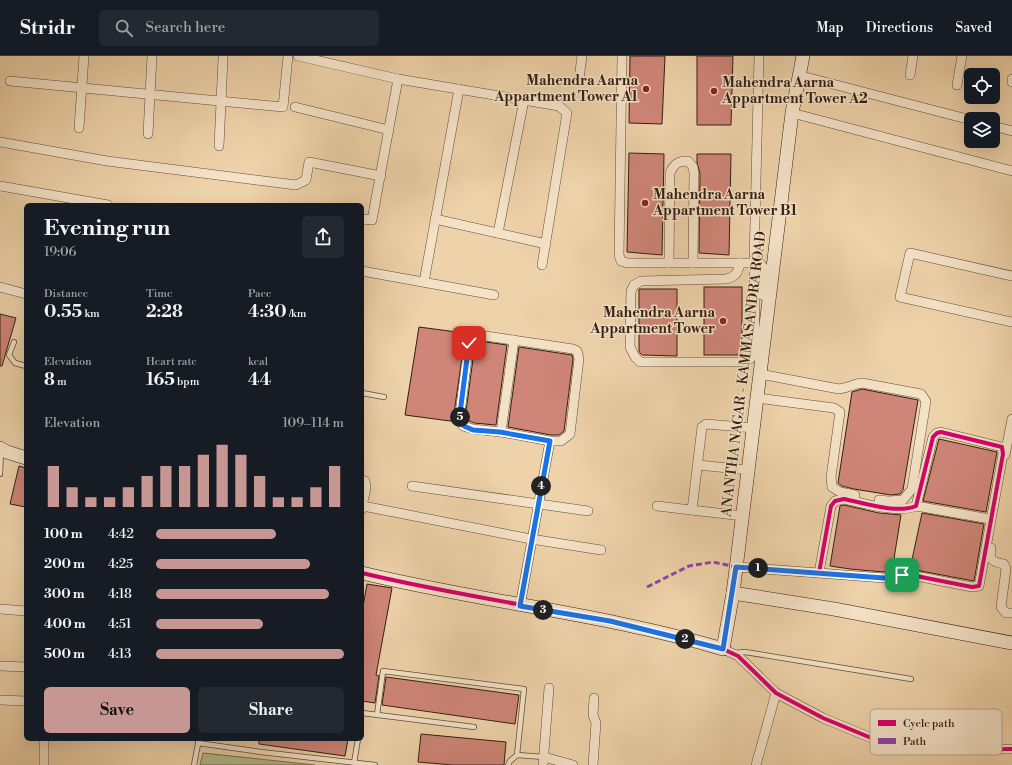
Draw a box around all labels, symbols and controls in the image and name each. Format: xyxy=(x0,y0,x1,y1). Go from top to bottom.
search box xyxy=(99,10,379,46)
text: Stridr xyxy=(20,16,75,40)
icon: search xyxy=(113,17,135,39)
text: Search here xyxy=(145,18,225,37)
text: Map xyxy=(816,19,844,37)
text: Directions xyxy=(866,19,933,37)
text: Saved xyxy=(955,19,992,37)
map controls xyxy=(964,68,1000,148)
button: locate xyxy=(964,68,1000,104)
place label: Mahendra Aarna Appartment Tower A1 xyxy=(493,72,638,106)
place label: Mahendra Aarna Appartment Tower A2 xyxy=(721,74,868,108)
marker: Mahendra Aarna Appartment Tower A1 xyxy=(641,84,651,94)
marker: Mahendra Aarna Appartment Tower A2 xyxy=(709,86,719,96)
button: layers xyxy=(964,112,1000,148)
place label: Mahendra Aarna Appartment Tower B1 xyxy=(652,186,797,220)
marker: Mahendra Aarna Appartment Tower B1 xyxy=(640,198,650,208)
text: Evening run xyxy=(44,215,170,242)
button: share xyxy=(302,216,344,258)
street label: ANANTHA NAGAR - KAMMASANDRA ROAD xyxy=(717,230,770,519)
text: 19:06 xyxy=(44,244,76,260)
text: Distance xyxy=(44,287,88,301)
text: Time xyxy=(146,287,173,301)
text: Pace xyxy=(248,287,272,301)
text: 0.55 xyxy=(44,301,82,323)
text: 2:28 xyxy=(146,301,183,323)
text: 4:30 xyxy=(248,301,287,323)
place label: Mahendra Aarna Appartment Tower xyxy=(589,304,715,338)
text: km xyxy=(82,307,100,321)
text: /km xyxy=(287,307,306,321)
marker: Mahendra Aarna Appartment Tower xyxy=(718,316,728,326)
pin xyxy=(452,326,486,360)
icon: check xyxy=(458,332,480,354)
text: Elevation xyxy=(44,355,92,369)
text: Heart rate xyxy=(146,355,197,369)
text: kcal xyxy=(248,355,268,369)
text: 8 xyxy=(44,369,55,391)
text: 165 xyxy=(146,369,175,391)
text: 44 xyxy=(248,369,271,391)
text: m xyxy=(55,375,67,389)
text: bpm xyxy=(175,375,199,389)
pin: 5 xyxy=(450,407,470,427)
text: 5 xyxy=(457,410,463,424)
text: Elevation xyxy=(44,415,100,431)
text: 109–114 m xyxy=(282,415,344,431)
pin: 4 xyxy=(531,476,551,496)
text: 4 xyxy=(537,479,545,493)
text: 100 m xyxy=(44,526,83,542)
text: 4:42 xyxy=(108,526,134,542)
text: 200 m xyxy=(44,556,85,572)
text: 4:25 xyxy=(108,556,133,572)
pin: 1 xyxy=(748,558,768,578)
pin xyxy=(885,558,919,592)
text: 1 xyxy=(755,561,761,575)
icon: arrive xyxy=(891,564,913,586)
text: 300 m xyxy=(44,586,85,602)
text: 4:18 xyxy=(108,586,132,602)
pin: 3 xyxy=(533,600,553,620)
text: 3 xyxy=(540,603,546,617)
text: 400 m xyxy=(44,616,86,632)
text: 4:51 xyxy=(108,616,131,632)
pin: 2 xyxy=(675,629,695,649)
text: 2 xyxy=(682,632,688,646)
text: 500 m xyxy=(44,646,85,662)
text: 4:13 xyxy=(108,646,131,662)
button: Save xyxy=(44,687,190,733)
button: Share xyxy=(198,687,344,733)
legend xyxy=(870,709,1002,755)
text: Cycle path xyxy=(903,717,955,731)
text: Path xyxy=(903,735,927,749)

